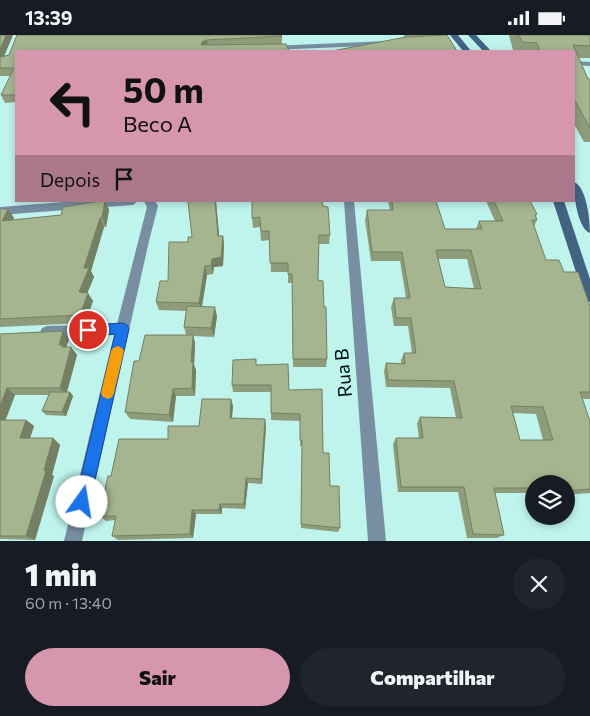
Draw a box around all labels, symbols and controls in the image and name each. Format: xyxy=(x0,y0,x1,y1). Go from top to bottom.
text: 13:39 xyxy=(25,6,72,29)
text: 50 m xyxy=(123,67,204,110)
icon: left xyxy=(40,70,105,135)
text: Beco A xyxy=(123,110,192,137)
icon: arrive xyxy=(110,165,138,193)
text: Depois xyxy=(40,168,100,191)
pin xyxy=(67,309,109,351)
icon: arrive xyxy=(74,316,102,344)
street label: Rua B xyxy=(329,348,356,398)
position arrow xyxy=(55,475,107,527)
map controls xyxy=(525,475,575,525)
button: layers xyxy=(525,475,575,525)
text: 1 min xyxy=(25,555,97,592)
button: close xyxy=(513,558,565,610)
text: 60 m · 13:40 xyxy=(25,593,112,612)
button: Sair xyxy=(25,648,290,706)
button: Compartilhar xyxy=(300,648,565,706)

